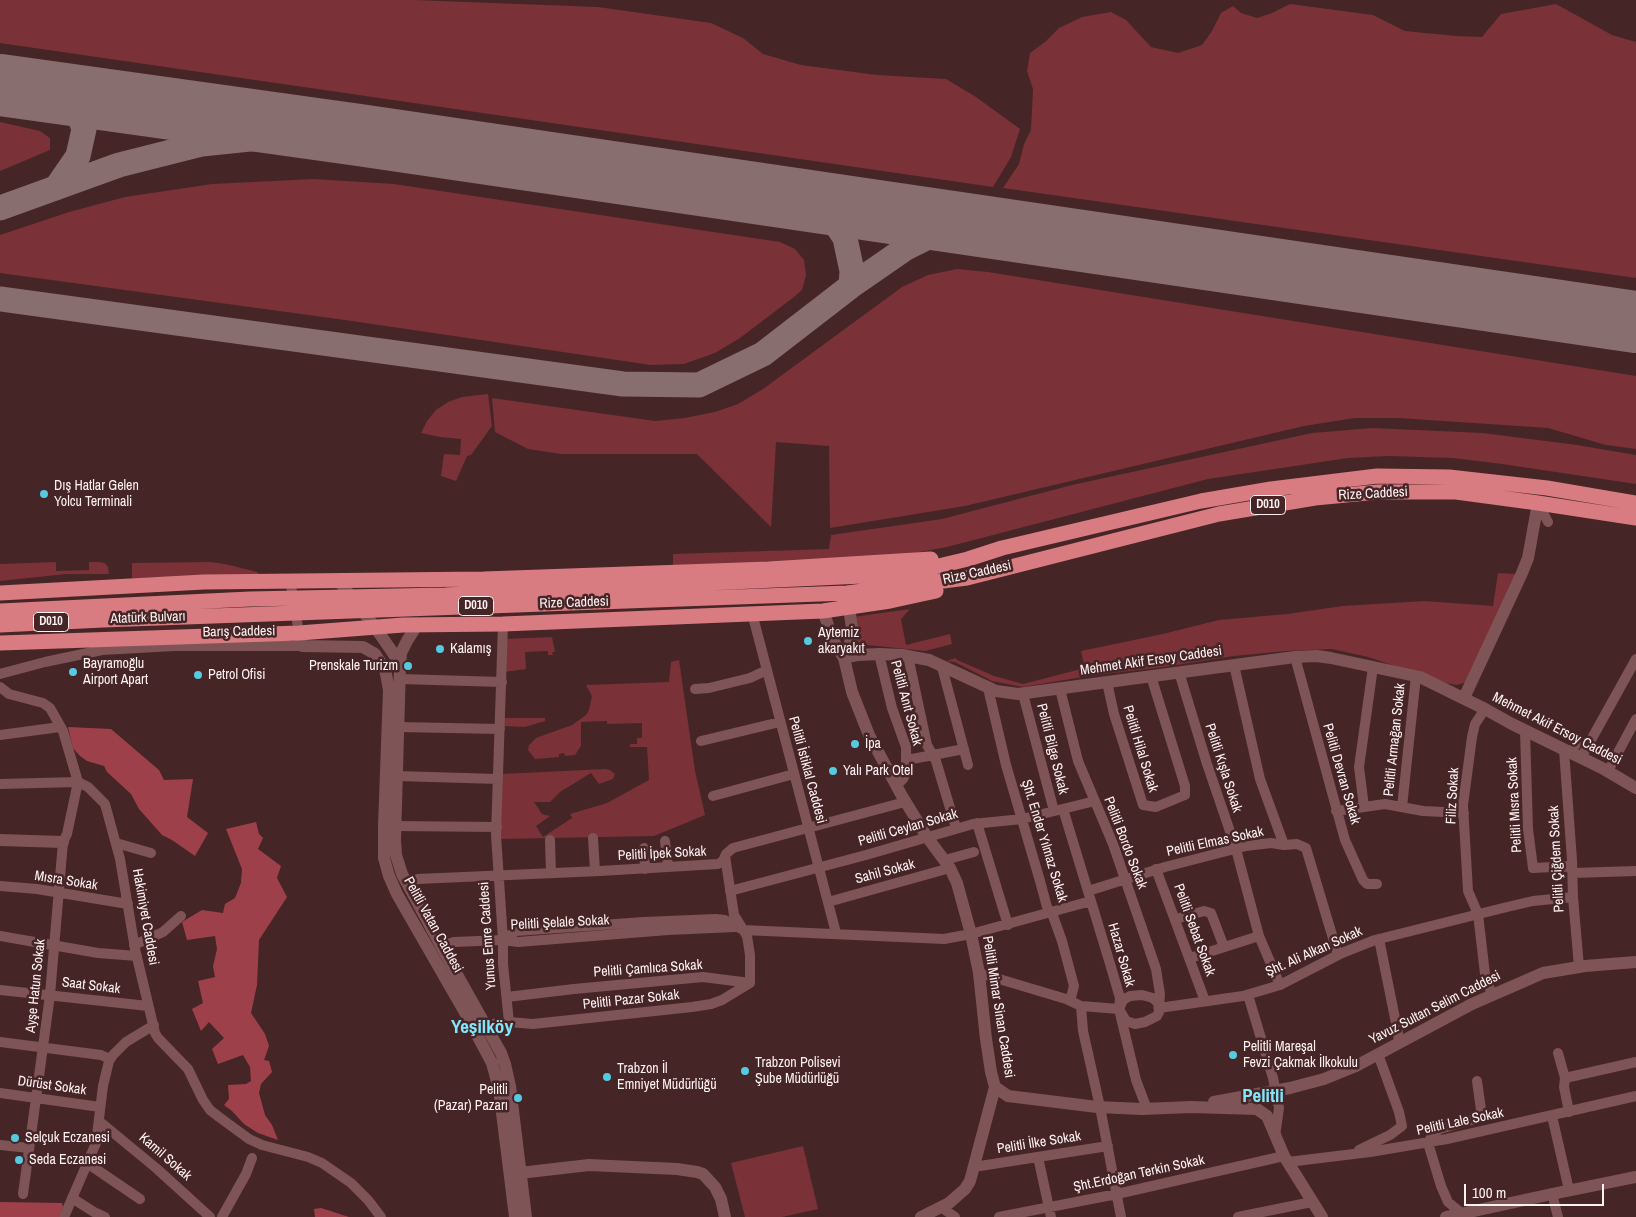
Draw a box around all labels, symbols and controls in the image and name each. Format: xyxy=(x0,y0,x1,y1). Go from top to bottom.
place label: Dış Hatlar Gelen Yolcu Terminali xyxy=(54,478,139,511)
street label: Rize Caddesi xyxy=(1338,484,1408,504)
marker: Dış Hatlar Gelen Yolcu Terminali xyxy=(38,488,50,500)
road number: D010 xyxy=(1250,496,1286,514)
street label: Rize Caddesi xyxy=(941,558,1013,588)
street label: Rize Caddesi xyxy=(539,593,609,613)
road number: D010 xyxy=(458,596,494,616)
street label: Atatürk Bulvarı xyxy=(110,608,186,628)
road number: D010 xyxy=(34,612,68,632)
street label: Barış Caddesi xyxy=(202,623,276,641)
place label: Aytemiz akaryakıt xyxy=(818,625,865,658)
marker: Aytemiz akaryakıt xyxy=(802,635,814,647)
place label: Kalamış xyxy=(450,641,491,657)
marker: Kalamış xyxy=(434,643,446,655)
street label: Mehmet Akif Ersoy Caddesi xyxy=(1079,643,1223,679)
place label: Bayramoğlu Airport Apart xyxy=(83,656,148,689)
place label: Prenskale Turizm xyxy=(309,658,398,674)
street label: Pelitli Anıt Sokak xyxy=(887,659,925,747)
marker: Prenskale Turizm xyxy=(402,660,414,672)
marker: Bayramoğlu Airport Apart xyxy=(67,666,79,678)
place label: Petrol Ofisi xyxy=(208,667,265,683)
marker: Petrol Ofisi xyxy=(192,669,204,681)
street label: Pelitli Armağan Sokak xyxy=(1381,683,1409,797)
street label: Mehmet Akif Ersoy Caddesi xyxy=(1490,689,1624,769)
street label: Pelitli Bilge Sokak xyxy=(1033,702,1071,796)
street label: Pelitli Hilal Sokak xyxy=(1119,704,1161,794)
street label: Pelitli İstiklal Caddesi xyxy=(785,715,829,825)
street label: Pelitli Kışla Sokak xyxy=(1201,721,1245,815)
street label: Pelitli Devran Sokak xyxy=(1319,722,1363,826)
place label: İpa xyxy=(865,736,881,752)
marker: İpa xyxy=(849,738,861,750)
street label: Pelitli Mısra Sokak xyxy=(1504,757,1526,853)
place label: Yalı Park Otel xyxy=(843,763,913,779)
marker: Yalı Park Otel xyxy=(827,765,839,777)
street label: Filiz Sokak xyxy=(1443,767,1463,825)
street label: Şht. Ender Yılmaz Sokak xyxy=(1017,778,1071,904)
street label: Pelitli Bordo Sokak xyxy=(1100,794,1150,892)
street label: Pelitli Çiğdem Sokak xyxy=(1546,805,1568,913)
street label: Pelitli Ceylan Sokak xyxy=(856,806,960,850)
street label: Pelitli Elmas Sokak xyxy=(1165,824,1265,860)
street label: Pelitli İpek Sokak xyxy=(617,843,707,865)
street label: Sahil Sokak xyxy=(853,856,917,888)
street label: Hakimiyet Caddesi xyxy=(128,867,162,967)
street label: Mısra Sokak xyxy=(33,868,99,894)
street label: Pelitli Vatan Caddesi xyxy=(400,874,466,976)
street label: Yunus Emre Caddesi xyxy=(476,881,500,991)
street label: Pelitli Sebat Sokak xyxy=(1170,882,1218,978)
street label: Pelitli Şelale Sokak xyxy=(510,912,610,934)
street label: Hazar Sokak xyxy=(1104,921,1138,989)
street label: Şht. Ali Alkan Sokak xyxy=(1263,923,1365,981)
street label: Pelitli Mimar Sinan Caddesi xyxy=(978,935,1018,1079)
street label: Ayşe Hatun Sokak xyxy=(23,938,49,1034)
street label: Pelitli Çamlıca Sokak xyxy=(593,957,703,981)
street label: Yavuz Sultan Selim Caddesi xyxy=(1366,968,1504,1048)
street label: Saat Sokak xyxy=(61,974,121,998)
street label: Pelitli Pazar Sokak xyxy=(582,987,680,1013)
district label: Yeşilköy xyxy=(451,1017,513,1039)
place label: Pelitli Mareşal Fevzi Çakmak İlkokulu xyxy=(1243,1039,1358,1072)
marker: Pelitli Mareşal Fevzi Çakmak İlkokulu xyxy=(1227,1049,1239,1061)
place label: Trabzon Polisevi Şube Müdürlüğü xyxy=(755,1055,841,1088)
place label: Trabzon İl Emniyet Müdürlüğü xyxy=(617,1061,717,1094)
marker: Trabzon Polisevi Şube Müdürlüğü xyxy=(739,1065,751,1077)
marker: Trabzon İl Emniyet Müdürlüğü xyxy=(601,1071,613,1083)
street label: Dürüst Sokak xyxy=(17,1073,87,1099)
place label: Pelitli (Pazar) Pazarı xyxy=(434,1082,508,1114)
district label: Pelitli xyxy=(1242,1086,1284,1108)
marker: Pelitli (Pazar) Pazarı xyxy=(512,1092,524,1104)
street label: Pelitli Lale Sokak xyxy=(1415,1105,1505,1139)
street label: Pelitli İlke Sokak xyxy=(996,1128,1082,1158)
place label: Selçuk Eczanesi xyxy=(25,1130,110,1146)
street label: Kamil Sokak xyxy=(135,1130,195,1184)
marker: Selçuk Eczanesi xyxy=(9,1132,21,1144)
place label: Seda Eczanesi xyxy=(29,1152,106,1168)
street label: Şht.Erdoğan Terkin Sokak xyxy=(1072,1152,1206,1196)
marker: Seda Eczanesi xyxy=(13,1154,25,1166)
scale bar xyxy=(1466,1174,1606,1206)
text: 100 m xyxy=(1472,1182,1506,1203)

